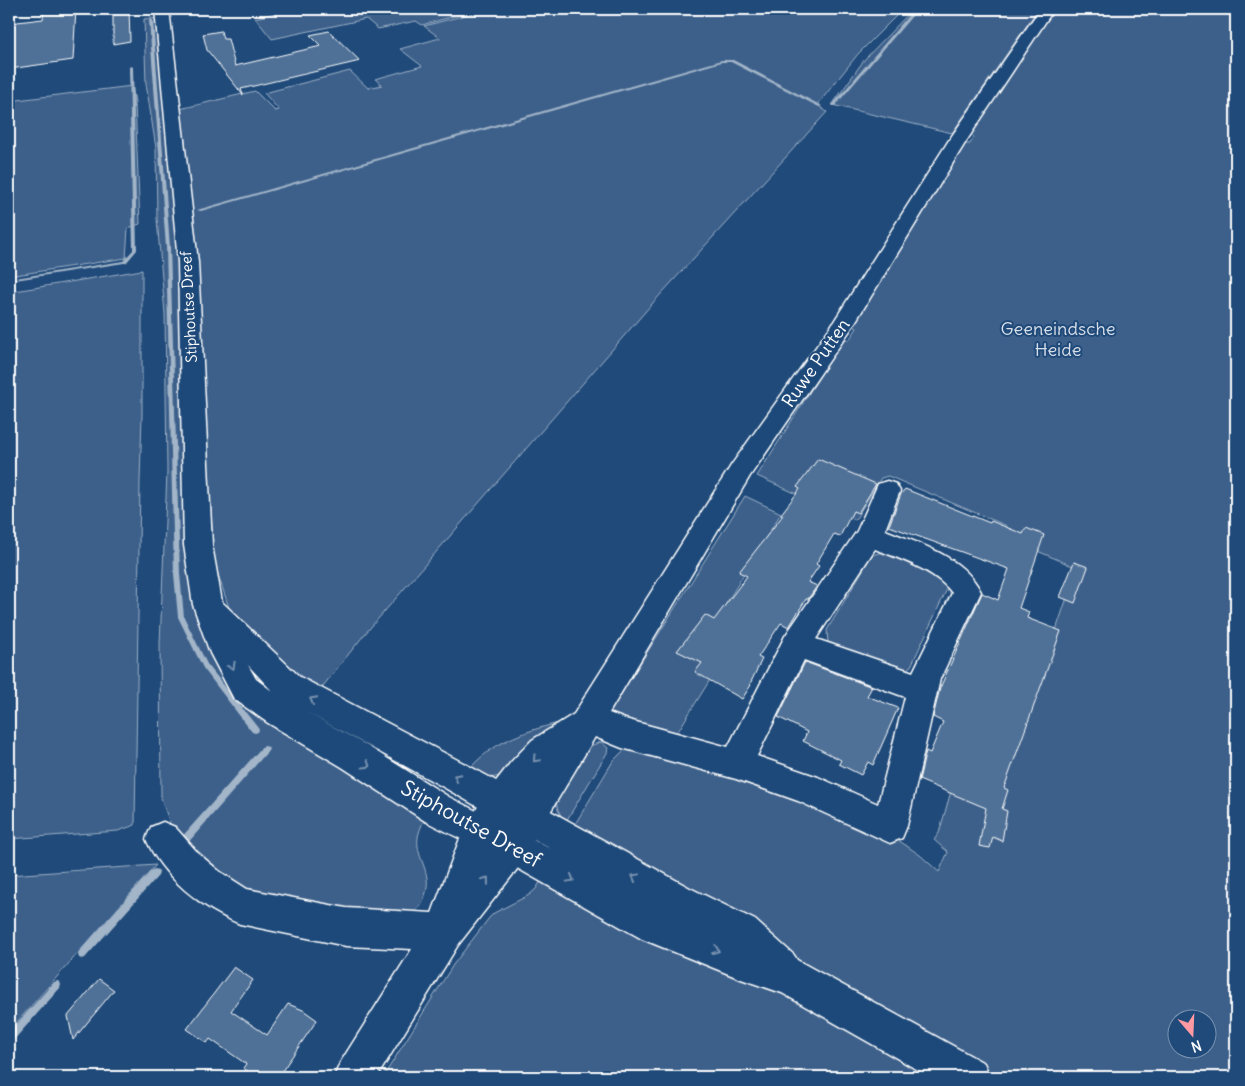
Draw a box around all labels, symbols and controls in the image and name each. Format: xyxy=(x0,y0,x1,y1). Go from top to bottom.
street label: Stiphoutse Dreef xyxy=(176,250,201,363)
street label: Ruwe Putten xyxy=(777,314,855,412)
park label: Geeneindsche Heide xyxy=(1000,317,1116,361)
one-way arrow xyxy=(226,661,236,670)
one-way arrow xyxy=(310,697,319,707)
one-way arrow xyxy=(532,753,541,762)
one-way arrow xyxy=(362,758,371,768)
one-way arrow xyxy=(453,773,462,783)
street label: Stiphoutse Dreef xyxy=(396,774,547,874)
one-way arrow xyxy=(565,873,574,883)
one-way arrow xyxy=(631,873,640,883)
one-way arrow xyxy=(481,877,489,886)
one-way arrow xyxy=(711,944,720,954)
north arrow xyxy=(1168,1008,1218,1058)
text: N xyxy=(1189,1036,1204,1056)

